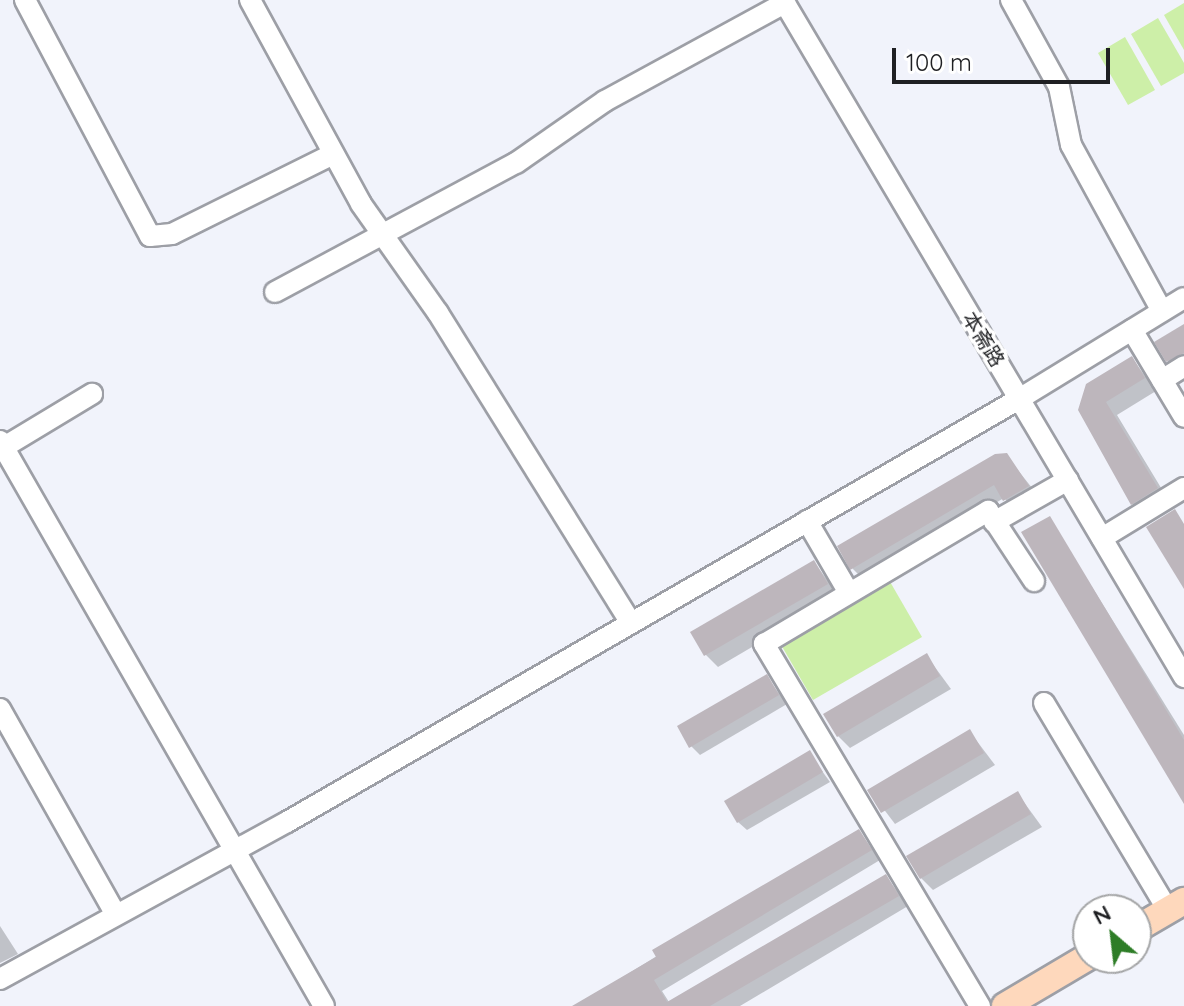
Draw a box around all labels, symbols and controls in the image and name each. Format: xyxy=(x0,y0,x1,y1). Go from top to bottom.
scale bar xyxy=(896,32,1114,82)
text: 100 m xyxy=(906,47,972,77)
street label: 本斋路 xyxy=(958,307,1010,371)
north arrow xyxy=(1072,894,1152,974)
text: N xyxy=(1088,898,1115,931)

